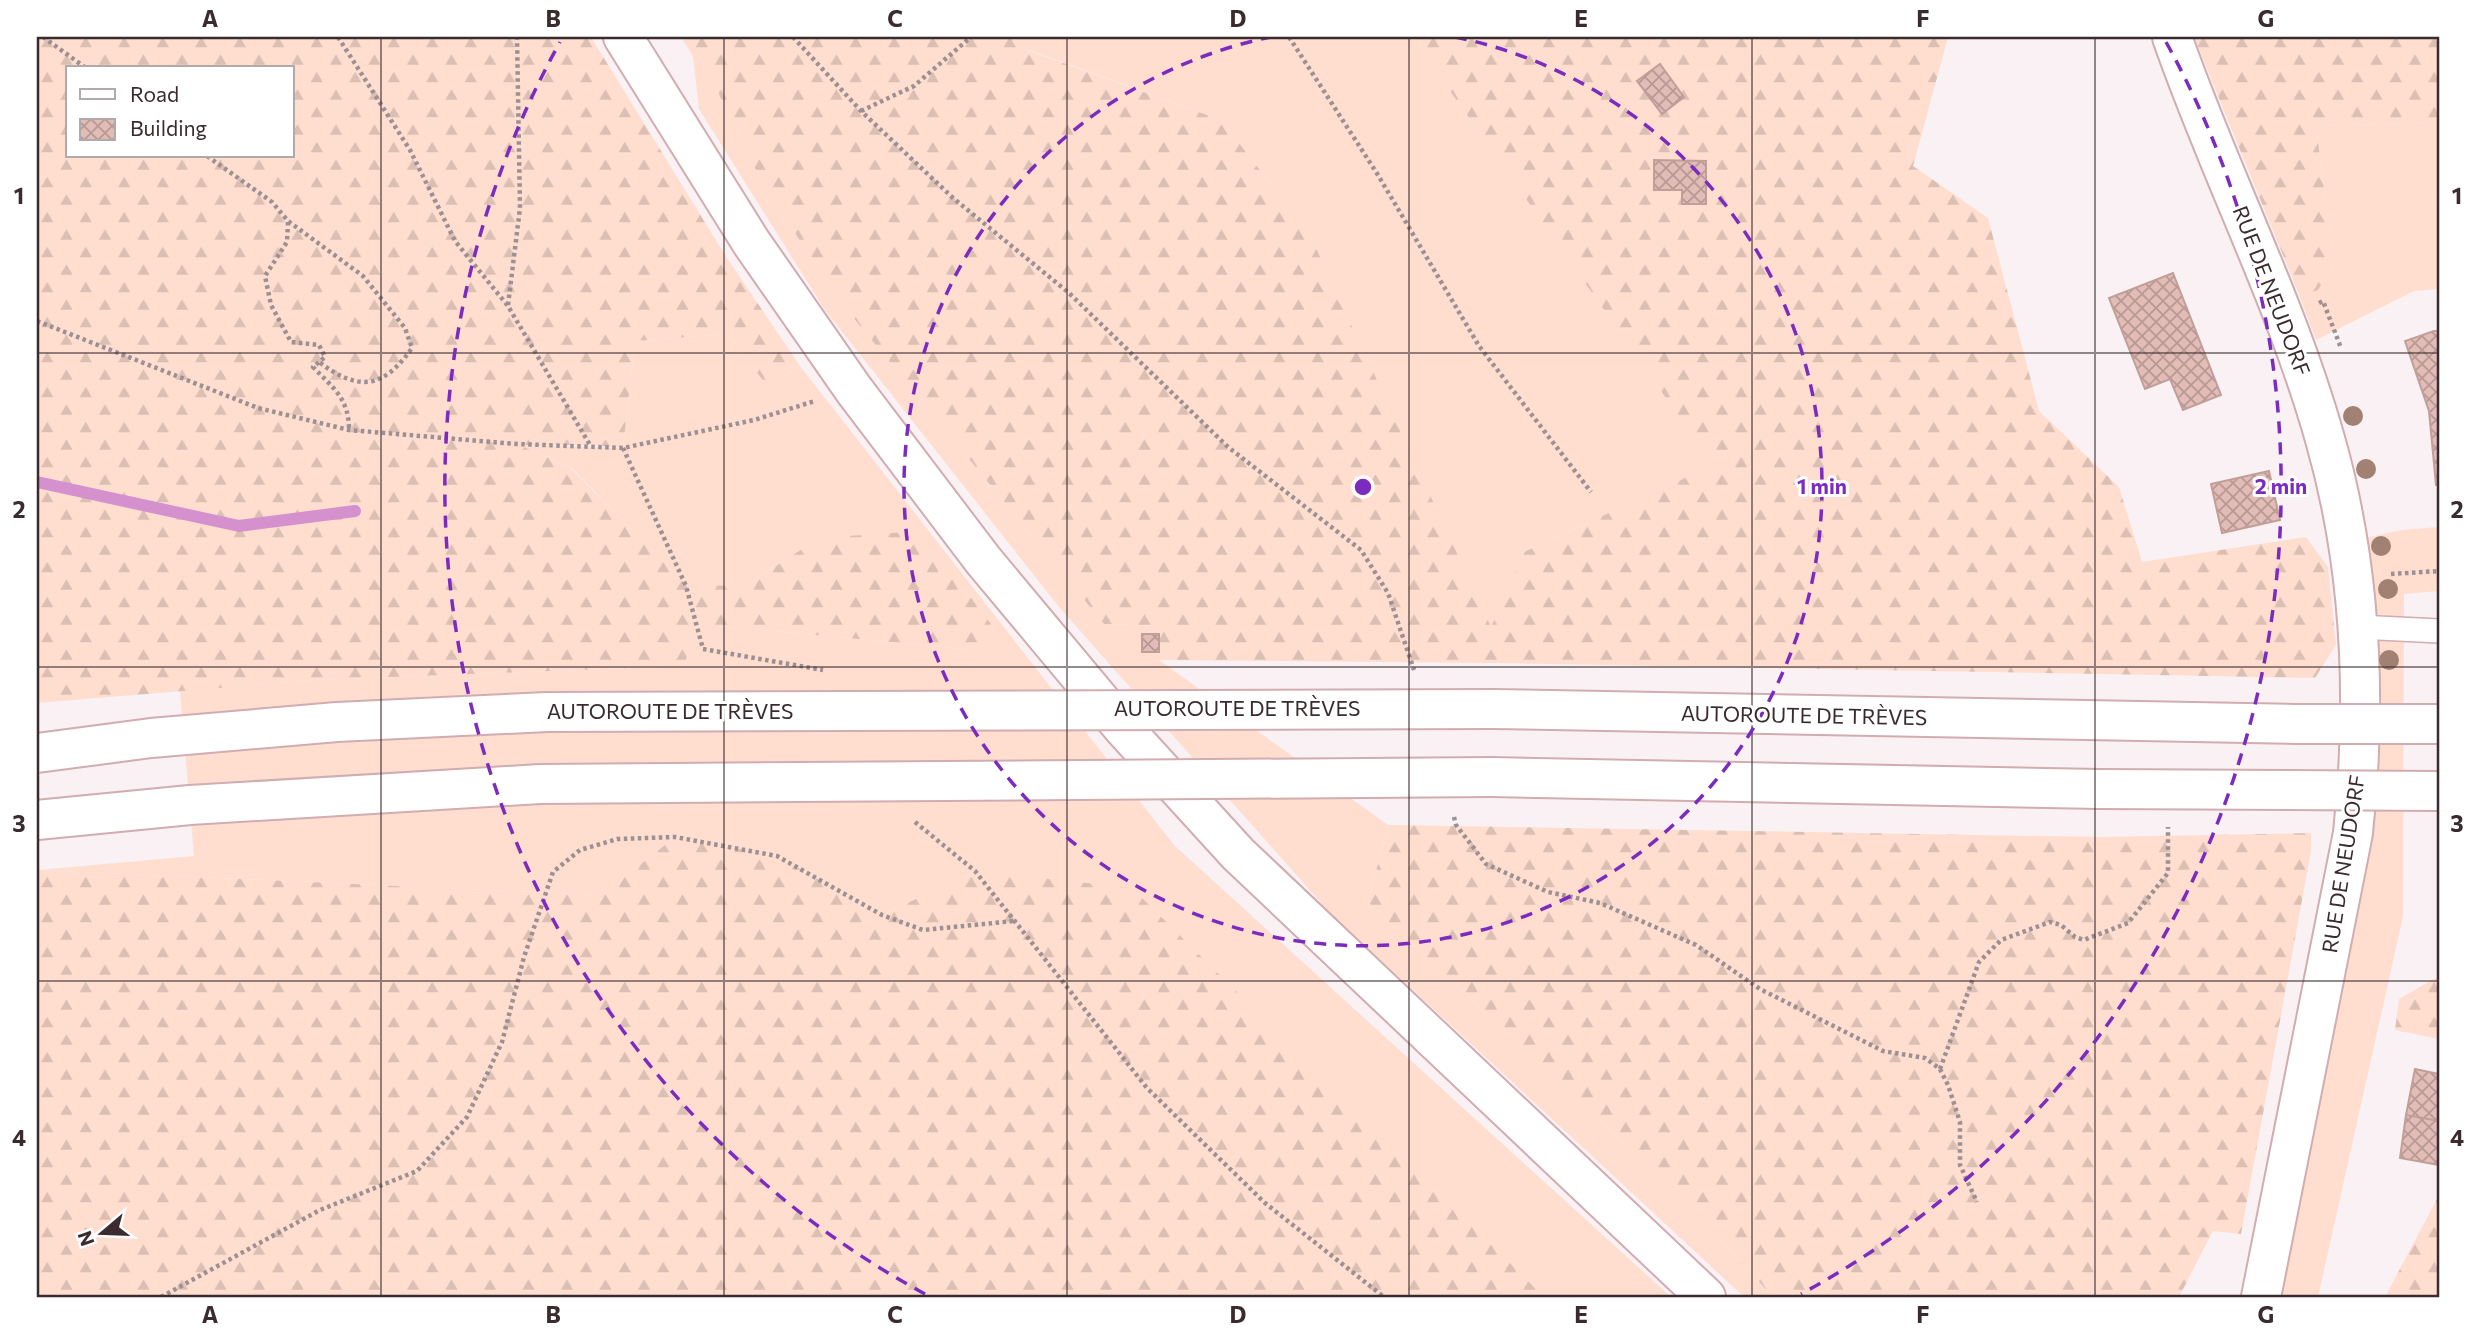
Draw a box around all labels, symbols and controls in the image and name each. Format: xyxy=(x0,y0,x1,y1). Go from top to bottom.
text: A xyxy=(202,4,219,32)
text: B xyxy=(545,4,561,32)
text: C xyxy=(887,4,903,32)
text: D xyxy=(1230,4,1247,32)
text: E xyxy=(1574,4,1588,32)
text: F xyxy=(1916,4,1930,32)
text: G xyxy=(2258,4,2274,32)
legend xyxy=(66,66,294,158)
text: Road xyxy=(130,81,179,106)
text: Building xyxy=(130,115,207,140)
text: 1 xyxy=(14,181,24,209)
text: 1 xyxy=(2452,181,2462,209)
street label: RUE DE NEUDORF xyxy=(2229,202,2316,379)
text: 1 min xyxy=(1797,473,1847,498)
text: 2 min xyxy=(2255,473,2307,498)
centre of rings xyxy=(1351,475,1375,499)
text: 2 xyxy=(12,495,26,523)
text: 2 xyxy=(2450,495,2464,523)
street label: AUTOROUTE DE TRÈVES xyxy=(1114,695,1360,720)
street label: AUTOROUTE DE TRÈVES xyxy=(547,698,793,723)
street label: AUTOROUTE DE TRÈVES xyxy=(1681,700,1927,729)
street label: RUE DE NEUDORF xyxy=(2316,773,2369,955)
text: 3 xyxy=(12,809,26,837)
text: 3 xyxy=(2450,809,2464,837)
text: 4 xyxy=(12,1123,26,1151)
text: 4 xyxy=(2450,1123,2464,1151)
north arrow xyxy=(66,1198,136,1268)
text: N xyxy=(72,1228,99,1249)
text: A xyxy=(202,1300,219,1328)
text: B xyxy=(545,1300,561,1328)
text: C xyxy=(887,1300,903,1328)
text: D xyxy=(1230,1300,1247,1328)
text: E xyxy=(1574,1300,1588,1328)
text: F xyxy=(1916,1300,1930,1328)
text: G xyxy=(2258,1300,2274,1328)

